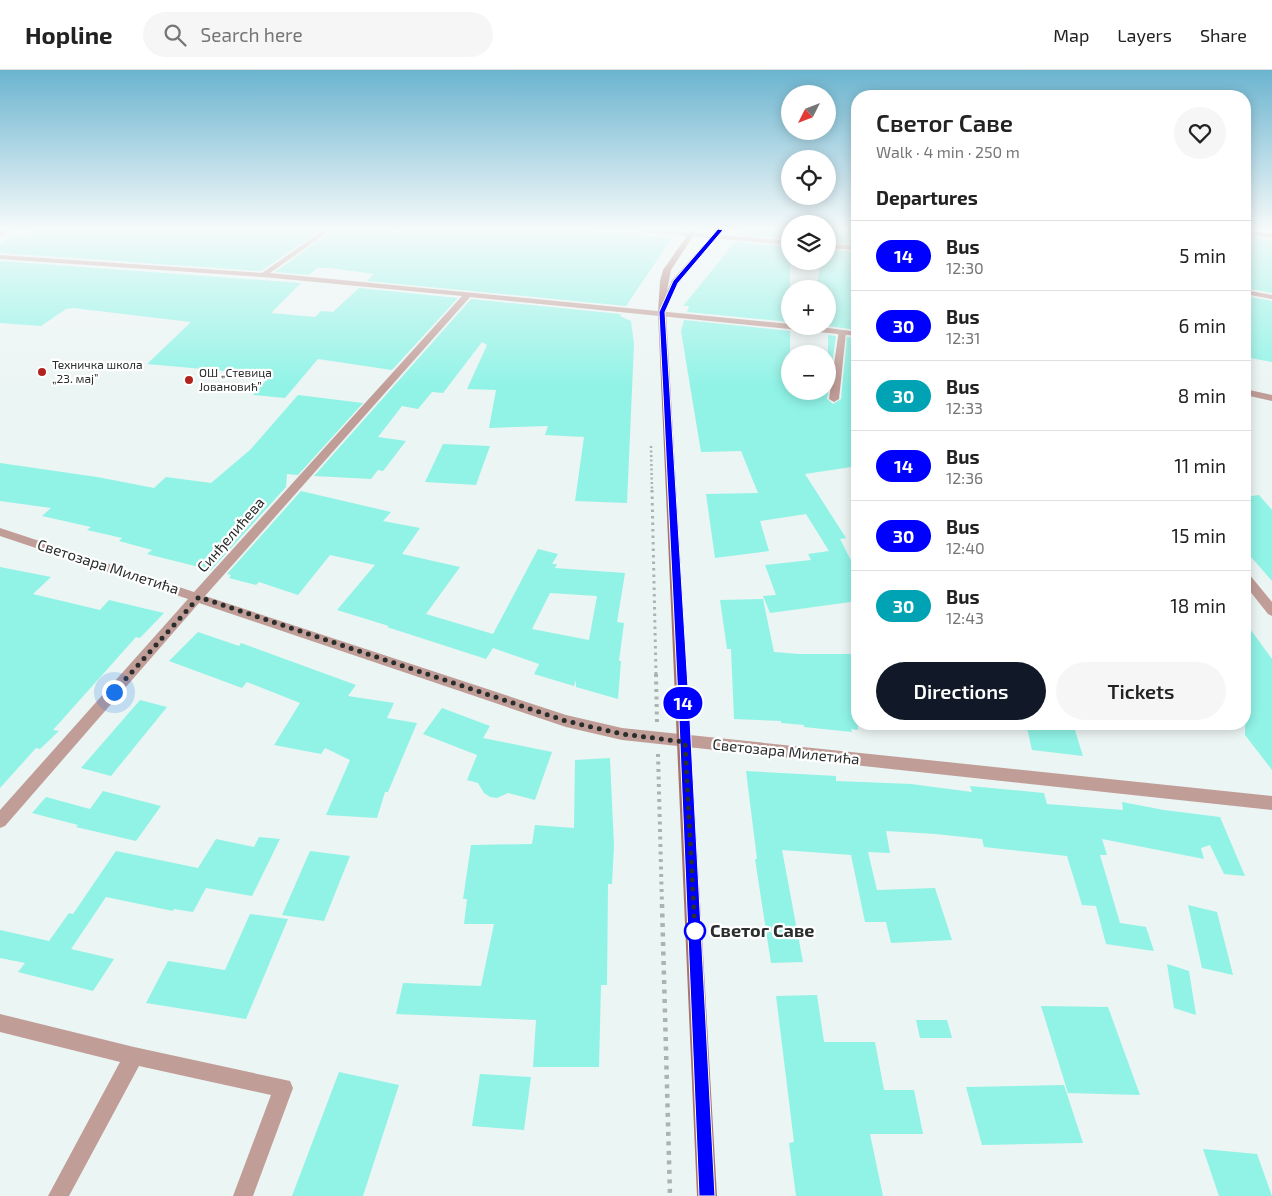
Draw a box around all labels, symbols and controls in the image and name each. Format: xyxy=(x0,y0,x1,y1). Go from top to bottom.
search box xyxy=(143,12,493,57)
text: Hopline xyxy=(25,20,113,49)
icon: search xyxy=(161,21,189,49)
text: Search here xyxy=(201,23,303,46)
text: Map xyxy=(1053,24,1089,46)
text: Layers xyxy=(1117,24,1172,46)
text: Share xyxy=(1200,24,1247,46)
north arrow xyxy=(781,85,836,140)
map controls xyxy=(781,85,836,400)
button: heart xyxy=(1174,107,1226,159)
text: Светог Саве xyxy=(876,108,1013,137)
text: Walk · 4 min · 250 m xyxy=(876,142,1020,161)
button: locate xyxy=(781,150,836,205)
text: Departures xyxy=(876,186,978,209)
button: layers xyxy=(781,215,836,270)
text: Bus xyxy=(946,235,980,258)
text: 5 min xyxy=(1179,244,1226,267)
text: 14 xyxy=(894,245,913,267)
text: 12:30 xyxy=(946,258,984,277)
button: + xyxy=(781,280,836,335)
text: Bus xyxy=(946,305,980,328)
text: 6 min xyxy=(1178,314,1226,337)
text: 30 xyxy=(893,315,914,337)
text: 12:31 xyxy=(946,328,980,347)
button: − xyxy=(781,345,836,400)
place label: Техничка школа „23. мај” xyxy=(52,357,143,386)
place label: ОШ „Стевица Јовановић” xyxy=(199,365,272,393)
marker: Техничка школа „23. мај” xyxy=(36,366,48,378)
marker: ОШ „Стевица Јовановић” xyxy=(183,374,195,386)
text: Bus xyxy=(946,375,980,398)
text: 8 min xyxy=(1178,384,1226,407)
text: 30 xyxy=(893,385,914,407)
text: 12:33 xyxy=(946,398,983,417)
text: Bus xyxy=(946,445,980,468)
text: 11 min xyxy=(1174,454,1226,477)
text: 14 xyxy=(894,455,913,477)
text: 12:36 xyxy=(946,468,983,487)
street label: Синђелићева xyxy=(193,493,269,576)
text: Bus xyxy=(946,515,980,538)
text: 15 min xyxy=(1172,524,1226,547)
text: 30 xyxy=(893,525,914,547)
street label: Светозара Милетића xyxy=(35,535,181,597)
text: 12:40 xyxy=(946,538,985,557)
text: Bus xyxy=(946,585,980,608)
text: 18 min xyxy=(1170,594,1226,617)
text: 30 xyxy=(893,595,914,617)
text: 12:43 xyxy=(946,608,984,627)
button: Directions xyxy=(876,662,1046,720)
button: Tickets xyxy=(1056,662,1226,720)
your location xyxy=(102,680,127,705)
line badge: 14 xyxy=(660,687,706,719)
text: 14 xyxy=(673,692,693,714)
street label: Светозара Милетића xyxy=(712,734,861,768)
place label: Светог Саве xyxy=(710,919,814,941)
marker: Светог Саве xyxy=(684,920,706,942)

